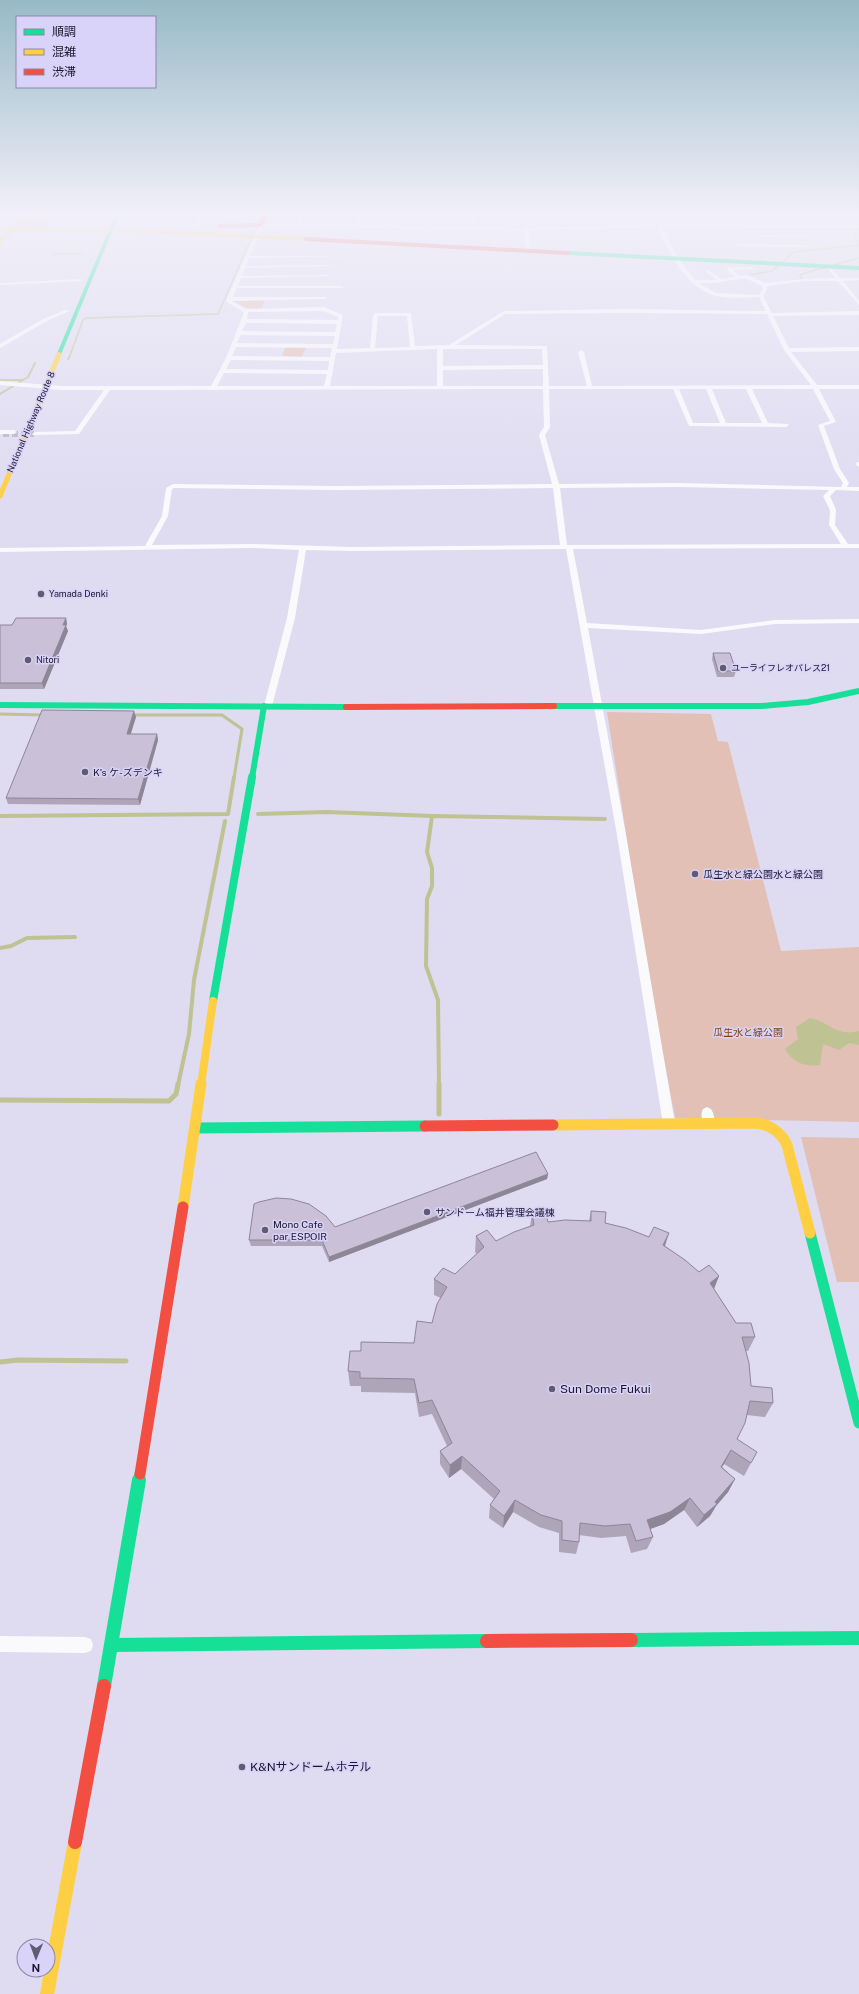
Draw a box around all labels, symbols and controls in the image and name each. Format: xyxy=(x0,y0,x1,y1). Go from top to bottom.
legend xyxy=(16,16,156,88)
text: 順調 xyxy=(52,25,76,39)
text: 混雑 xyxy=(52,45,76,59)
text: 渋滞 xyxy=(52,65,76,79)
street label: National Highway Route 8 xyxy=(4,370,57,474)
place label: Yamada Denki xyxy=(49,588,108,599)
marker: Yamada Denki xyxy=(36,589,46,599)
place label: Nitori xyxy=(36,654,59,665)
marker: Nitori xyxy=(23,655,33,665)
place label: ユーライフレオパレス21 xyxy=(731,662,830,673)
marker: ユーライフレオパレス21 xyxy=(718,663,728,673)
place label: K's ケ-ズデンキ xyxy=(93,766,163,778)
marker: K's ケ-ズデンキ xyxy=(80,767,90,777)
place label: 瓜生水と緑公園水と緑公園 xyxy=(703,868,823,880)
marker: 瓜生水と緑公園水と緑公園 xyxy=(690,869,700,879)
park label: 瓜生水と緑公園 xyxy=(713,1026,783,1038)
place label: サンドーム福井管理会議棟 xyxy=(435,1206,555,1218)
marker: サンドーム福井管理会議棟 xyxy=(422,1207,432,1217)
place label: Mono Cafe par ESPOIR xyxy=(273,1218,327,1242)
marker: Mono Cafe par ESPOIR xyxy=(260,1225,270,1235)
place label: Sun Dome Fukui xyxy=(560,1382,651,1396)
marker: Sun Dome Fukui xyxy=(547,1384,557,1394)
place label: K&Nサンドームホテル xyxy=(250,1760,371,1774)
marker: K&Nサンドームホテル xyxy=(237,1762,247,1772)
north arrow xyxy=(16,1938,56,1978)
text: N xyxy=(31,1962,40,1974)

